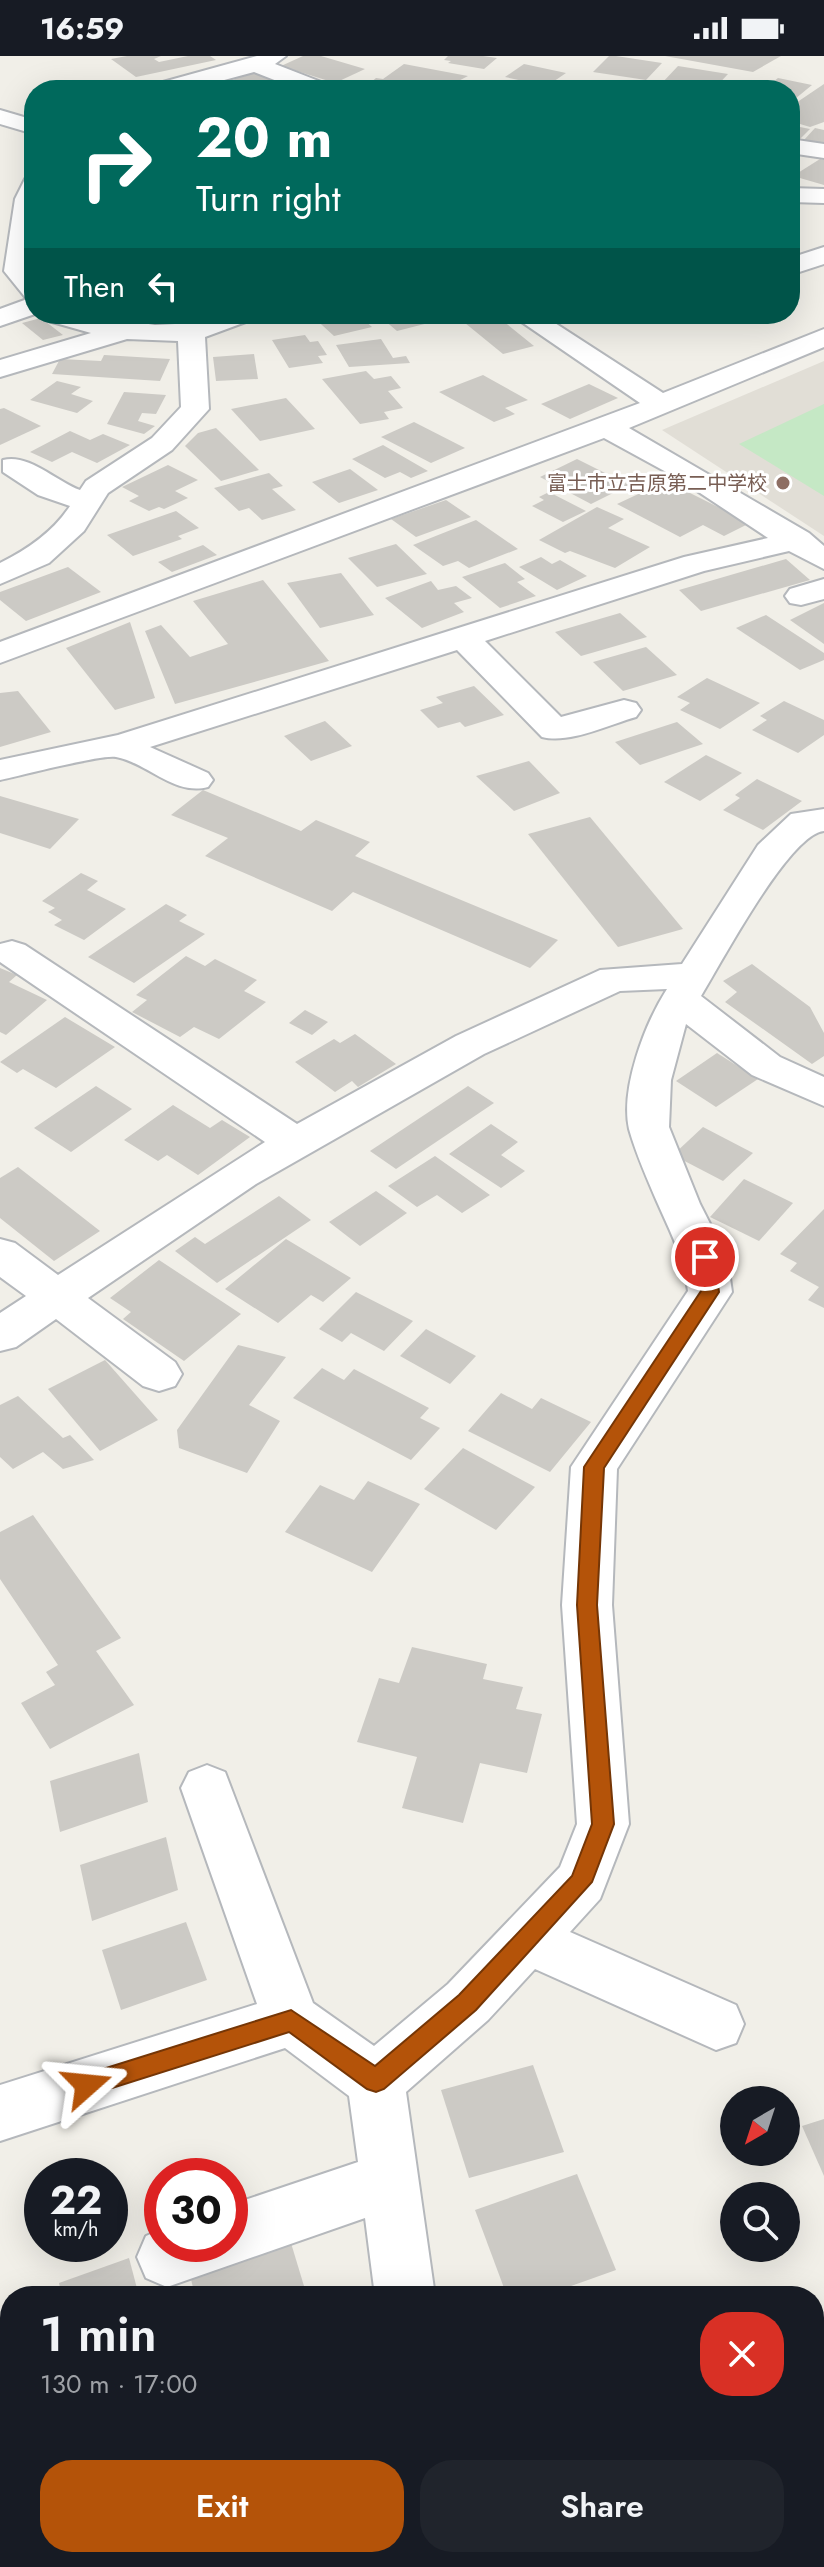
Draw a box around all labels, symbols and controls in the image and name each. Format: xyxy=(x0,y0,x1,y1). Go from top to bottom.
text: 16:59 xyxy=(40,7,124,50)
text: 20 m xyxy=(196,97,333,178)
icon: right xyxy=(64,112,168,216)
text: Turn right xyxy=(196,172,341,224)
icon: left xyxy=(141,264,185,308)
text: Then xyxy=(64,265,125,308)
place label: 富士市立吉原第二中学校 xyxy=(547,469,767,498)
marker: 富士市立吉原第二中学校 xyxy=(774,474,792,492)
pin xyxy=(671,1223,739,1291)
icon: arrive xyxy=(683,1235,727,1279)
position arrow xyxy=(45,2043,129,2127)
north arrow xyxy=(720,2086,800,2166)
map controls xyxy=(720,2086,800,2262)
speed limit sign: 30 xyxy=(144,2158,248,2262)
text: 22 xyxy=(50,2171,102,2229)
button: search xyxy=(720,2182,800,2262)
text: km/h xyxy=(53,2215,99,2244)
text: 1 min xyxy=(40,2300,157,2369)
button: close xyxy=(700,2312,784,2396)
text: 130 m · 17:00 xyxy=(40,2365,197,2403)
button: Exit xyxy=(40,2460,404,2552)
button: Share xyxy=(420,2460,784,2552)

